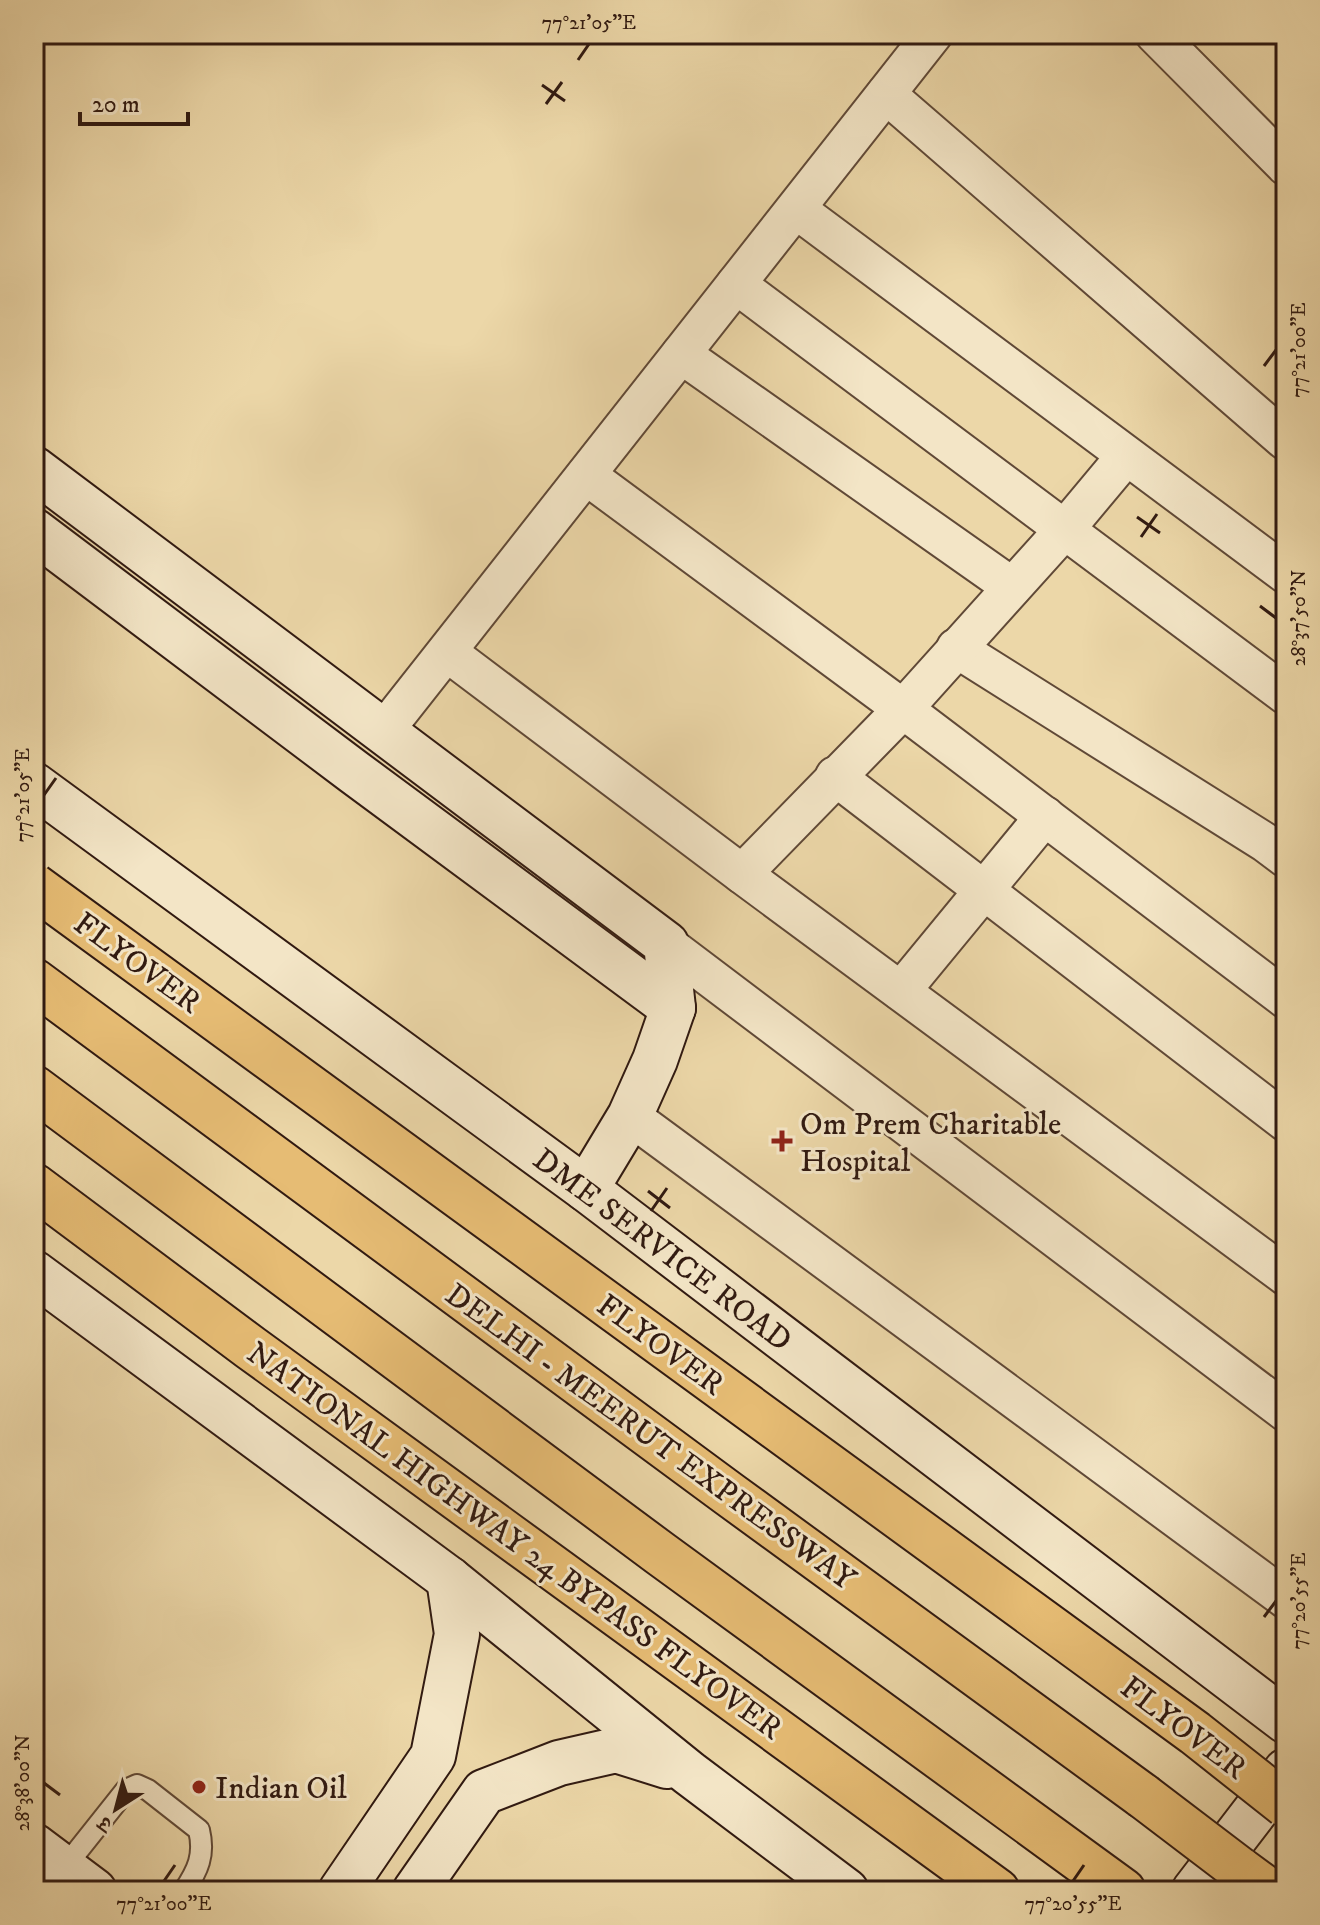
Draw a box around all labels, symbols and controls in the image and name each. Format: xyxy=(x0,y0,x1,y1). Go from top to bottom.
text: 77°21'05"E xyxy=(542,11,636,36)
scale bar xyxy=(80,76,188,126)
text: 20 m xyxy=(92,90,140,120)
text: 77°21'00"E xyxy=(1287,302,1312,398)
text: 28°37'50"N xyxy=(1287,570,1312,666)
text: 77°21'05"E xyxy=(11,748,36,842)
street label: FLYOVER xyxy=(65,904,208,1023)
place label: Om Prem Charitable Hospital xyxy=(800,1105,1061,1182)
marker: Om Prem Charitable Hospital xyxy=(771,1130,793,1152)
street label: DME SERVICE ROAD xyxy=(524,1140,799,1361)
street label: DELHI - MEERUT EXPRESSWAY xyxy=(437,1275,863,1600)
street label: FLYOVER xyxy=(588,1286,731,1405)
street label: NATIONAL HIGHWAY 24 BYPASS FLYOVER xyxy=(238,1334,789,1749)
text: 77°20'55"E xyxy=(1287,1552,1312,1650)
street label: FLYOVER xyxy=(1112,1668,1254,1789)
text: 28°38'00"N xyxy=(11,1735,36,1831)
north arrow xyxy=(76,1769,156,1849)
place label: Indian Oil xyxy=(215,1769,347,1809)
marker: Indian Oil xyxy=(190,1778,208,1796)
text: उ xyxy=(91,1809,119,1839)
text: 77°21'00"E xyxy=(116,1892,212,1917)
text: 77°20'55"E xyxy=(1024,1892,1122,1917)

